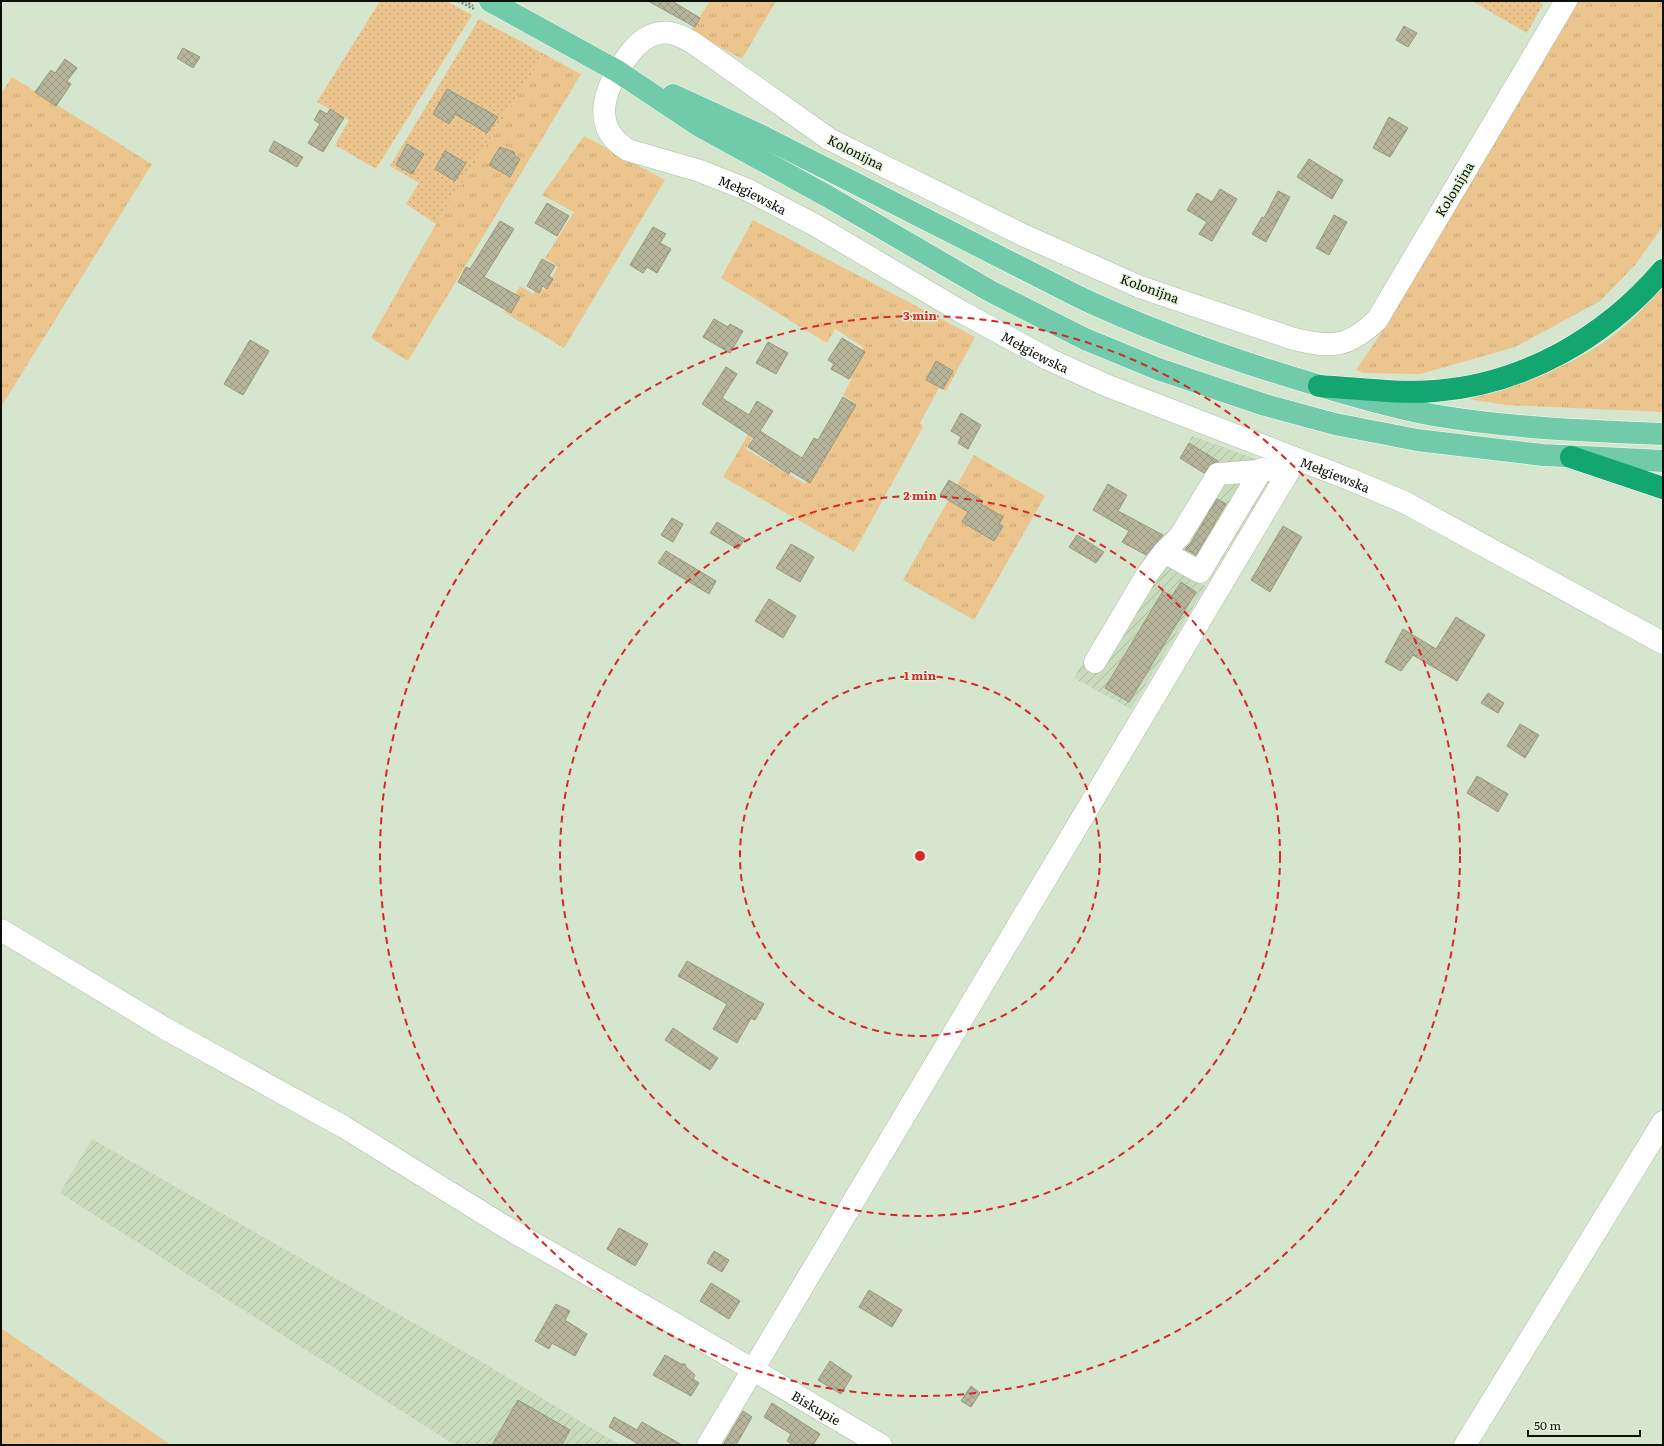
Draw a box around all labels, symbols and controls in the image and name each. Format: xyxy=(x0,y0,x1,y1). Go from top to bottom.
street label: Kolonijna xyxy=(824,130,888,174)
street label: Kolonijna xyxy=(1430,158,1478,220)
street label: Mełgiewska xyxy=(716,170,790,218)
street label: Kolonijna xyxy=(1118,269,1182,307)
text: 3 min xyxy=(903,306,938,324)
street label: Mełgiewska xyxy=(998,326,1072,377)
street label: Mełgiewska xyxy=(1297,452,1373,496)
text: 2 min xyxy=(903,486,937,504)
text: 1 min xyxy=(904,666,937,684)
centre of rings xyxy=(913,849,927,863)
street label: Biskupie xyxy=(788,1385,845,1429)
scale bar xyxy=(1528,1412,1640,1438)
text: 50 m xyxy=(1534,1416,1561,1434)

